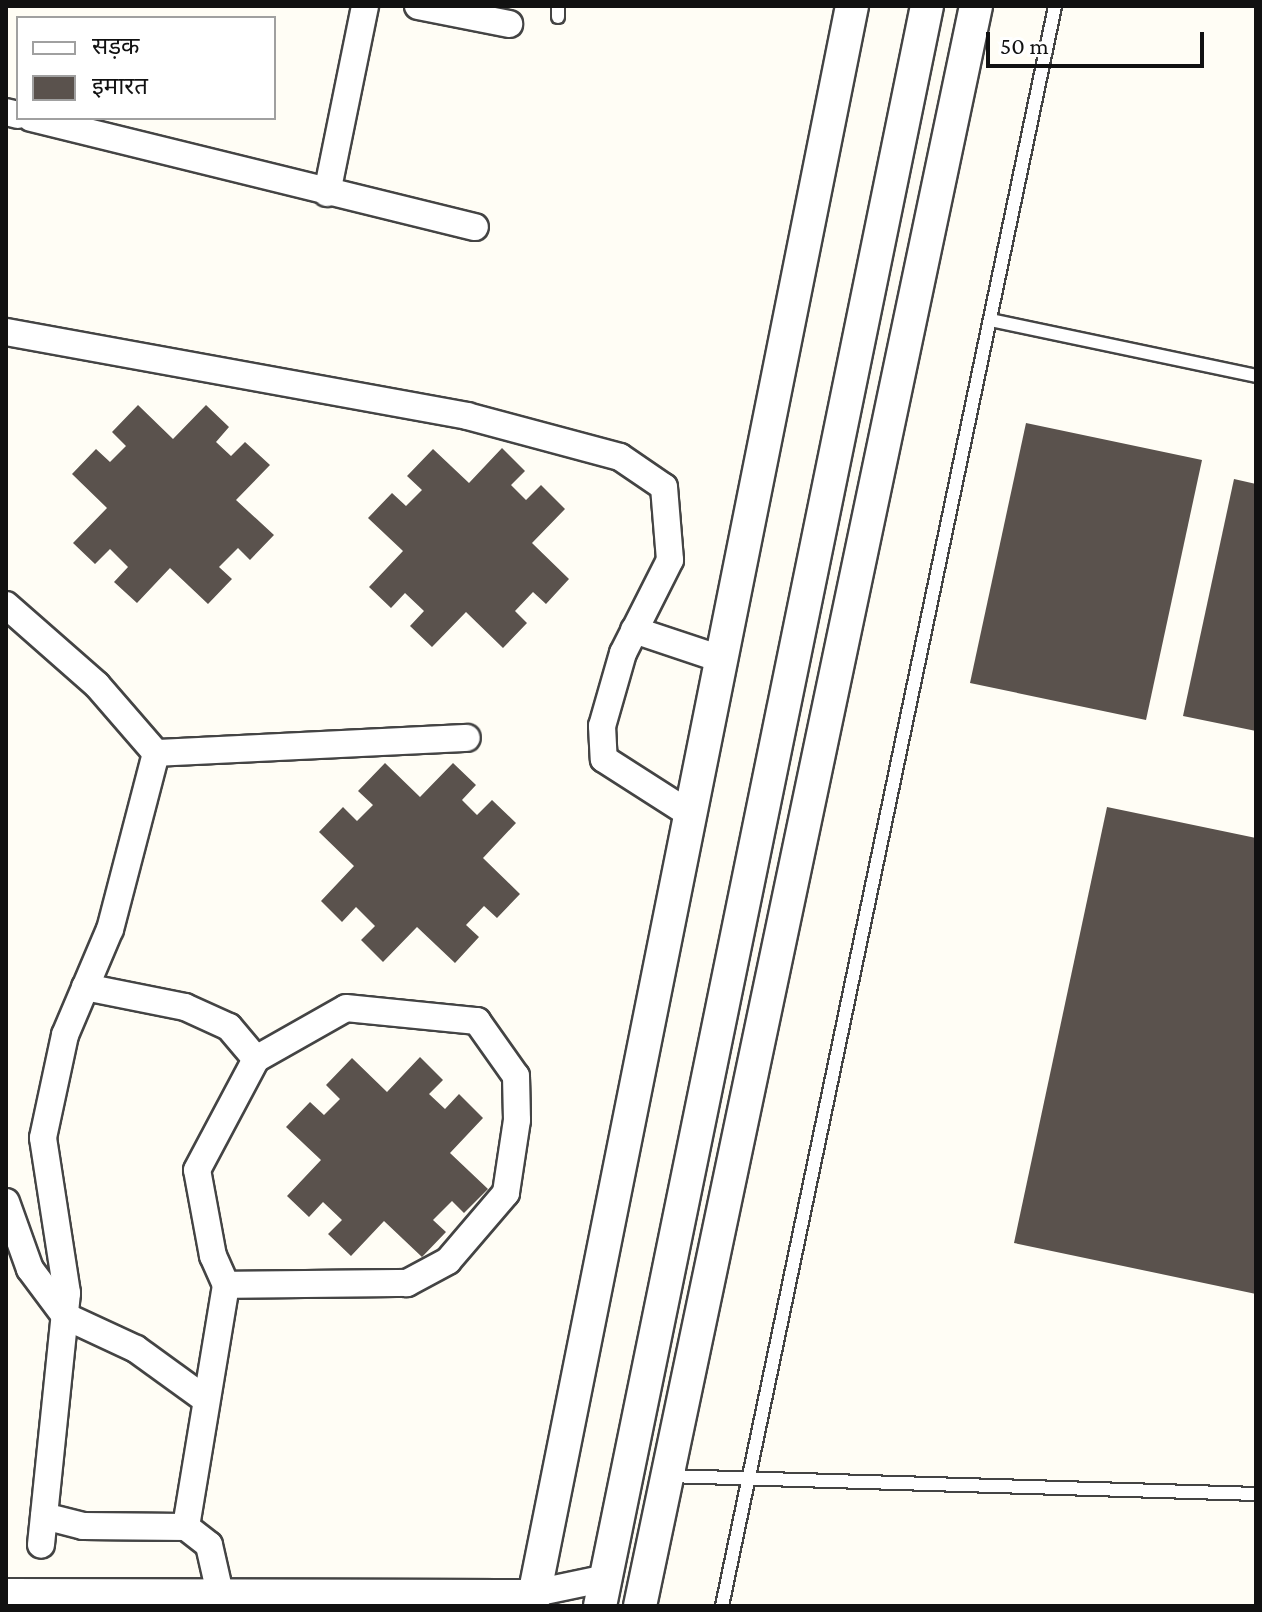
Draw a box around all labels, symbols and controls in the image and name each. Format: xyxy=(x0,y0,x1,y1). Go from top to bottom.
legend xyxy=(16,16,276,120)
scale bar xyxy=(990,16,1208,66)
text: सड़क xyxy=(92,32,140,59)
text: 50 m xyxy=(1000,32,1049,59)
text: इमारत xyxy=(92,72,148,99)

